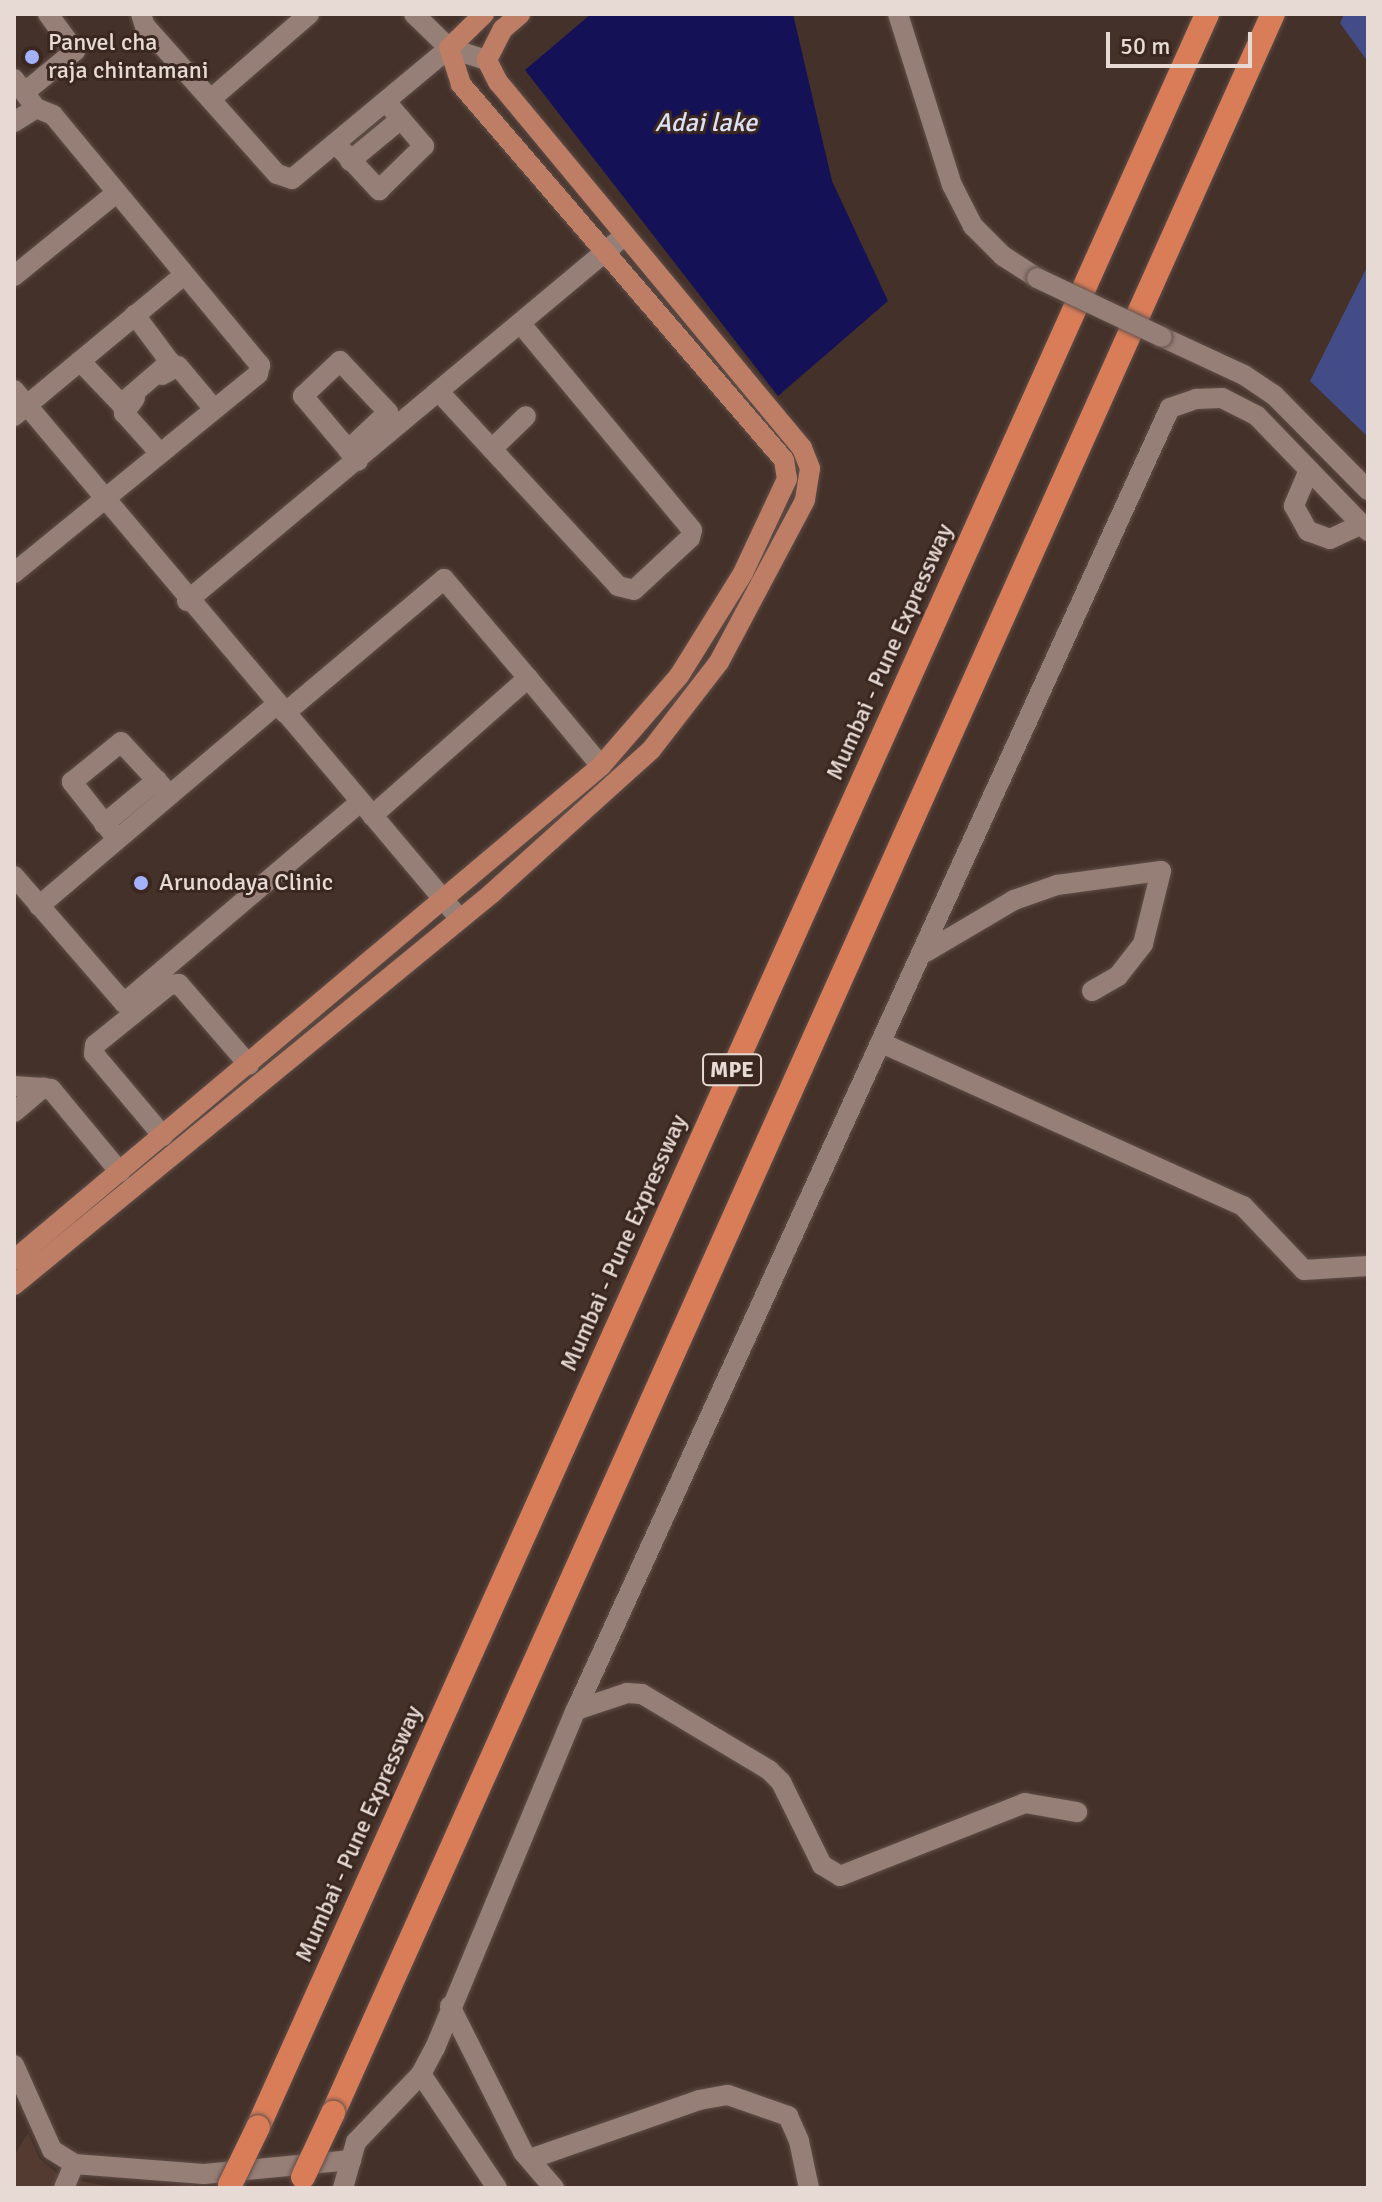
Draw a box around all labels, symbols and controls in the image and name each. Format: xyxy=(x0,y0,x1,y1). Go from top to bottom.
scale bar xyxy=(1110,16,1256,66)
place label: Panvel cha raja chintamani xyxy=(48,29,208,85)
text: 50 m xyxy=(1120,31,1170,61)
marker: Panvel cha raja chintamani xyxy=(23,48,41,66)
water label: Adai lake xyxy=(655,108,757,140)
street label: Mumbai - Pune Expressway xyxy=(820,519,960,785)
place label: Arunodaya Clinic xyxy=(159,869,333,897)
marker: Arunodaya Clinic xyxy=(130,872,152,894)
road number: MPE xyxy=(702,1052,762,1088)
street label: Mumbai - Pune Expressway xyxy=(554,1110,694,1376)
street label: Mumbai - Pune Expressway xyxy=(289,1701,429,1967)

